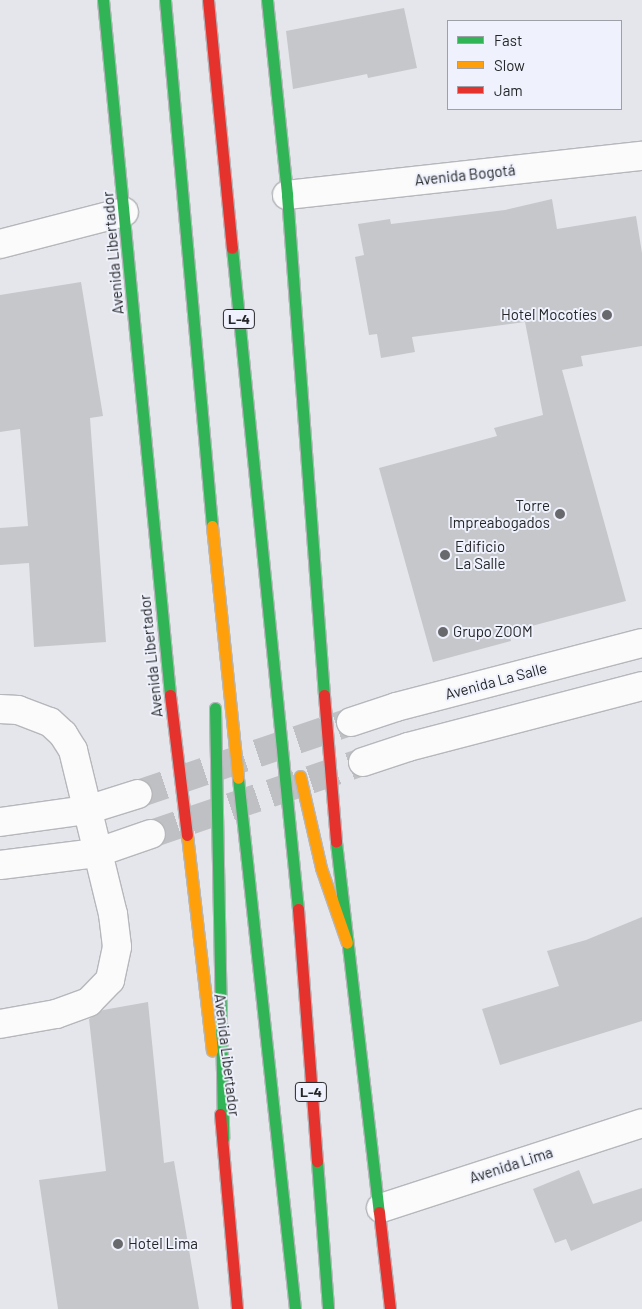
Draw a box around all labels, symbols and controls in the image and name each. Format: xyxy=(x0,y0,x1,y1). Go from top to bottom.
legend xyxy=(447,20,622,110)
text: Fast xyxy=(494,31,522,49)
text: Slow xyxy=(494,56,525,74)
text: Jam xyxy=(494,81,523,99)
street label: Avenida Bogotá xyxy=(414,161,516,189)
street label: Avenida Libertador xyxy=(99,191,127,315)
place label: Hotel Mocotíes xyxy=(501,306,597,324)
road number: L-4 xyxy=(223,308,255,330)
marker: Hotel Mocotíes xyxy=(601,309,613,321)
place label: Torre Impreabogados xyxy=(449,496,550,531)
marker: Torre Impreabogados xyxy=(554,508,566,520)
place label: Edificio La Salle xyxy=(455,537,505,572)
marker: Edificio La Salle xyxy=(439,549,451,561)
street label: Avenida Libertador xyxy=(136,594,166,718)
place label: Grupo ZOOM xyxy=(453,623,533,641)
marker: Grupo ZOOM xyxy=(437,626,449,638)
street label: Avenida La Salle xyxy=(443,659,549,703)
street label: Avenida Libertador xyxy=(211,993,243,1117)
road number: L-4 xyxy=(295,1080,327,1104)
street label: Avenida Lima xyxy=(467,1143,555,1187)
place label: Hotel Lima xyxy=(128,1235,198,1253)
marker: Hotel Lima xyxy=(112,1238,124,1250)

